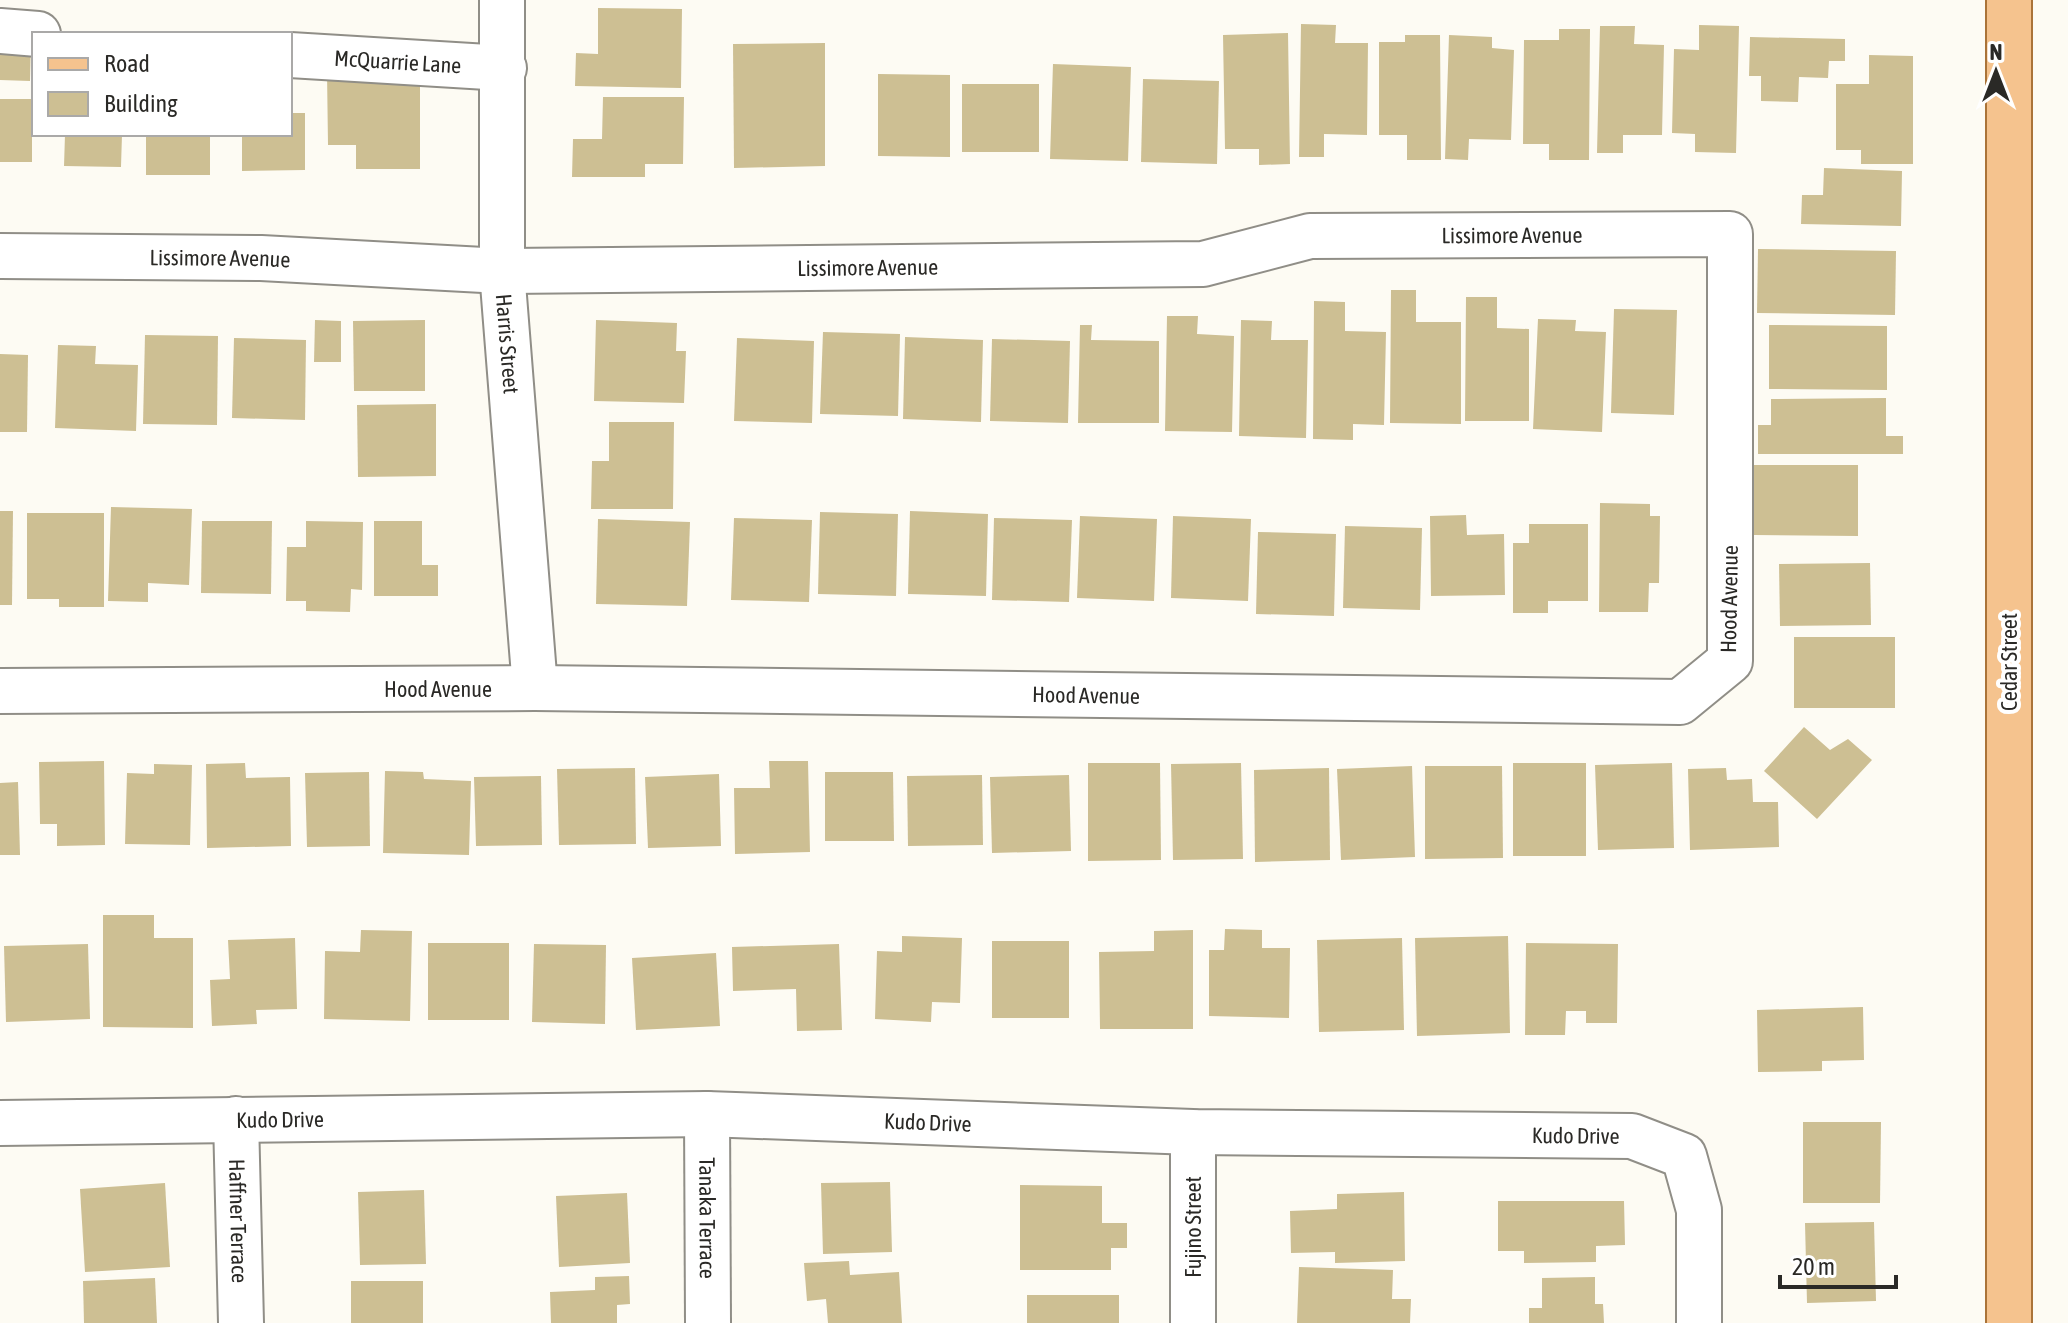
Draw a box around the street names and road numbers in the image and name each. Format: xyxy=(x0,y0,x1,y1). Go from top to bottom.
street label: McQuarrie Lane xyxy=(334,45,462,78)
street label: Lissimore Avenue xyxy=(1442,222,1582,248)
street label: Lissimore Avenue xyxy=(149,244,291,273)
street label: Lissimore Avenue xyxy=(797,254,938,281)
street label: Harris Street xyxy=(491,293,525,395)
street label: Hood Avenue xyxy=(1715,545,1743,653)
street label: Cedar Street xyxy=(1996,613,2022,711)
street label: Hood Avenue xyxy=(384,676,492,702)
street label: Hood Avenue xyxy=(1032,681,1140,709)
street label: Kudo Drive xyxy=(236,1106,324,1133)
street label: Kudo Drive xyxy=(883,1108,972,1137)
street label: Kudo Drive xyxy=(1532,1122,1620,1149)
street label: Tanaka Terrace xyxy=(694,1157,721,1279)
street label: Haffner Terrace xyxy=(224,1158,253,1283)
street label: Fujino Street xyxy=(1180,1176,1206,1278)

